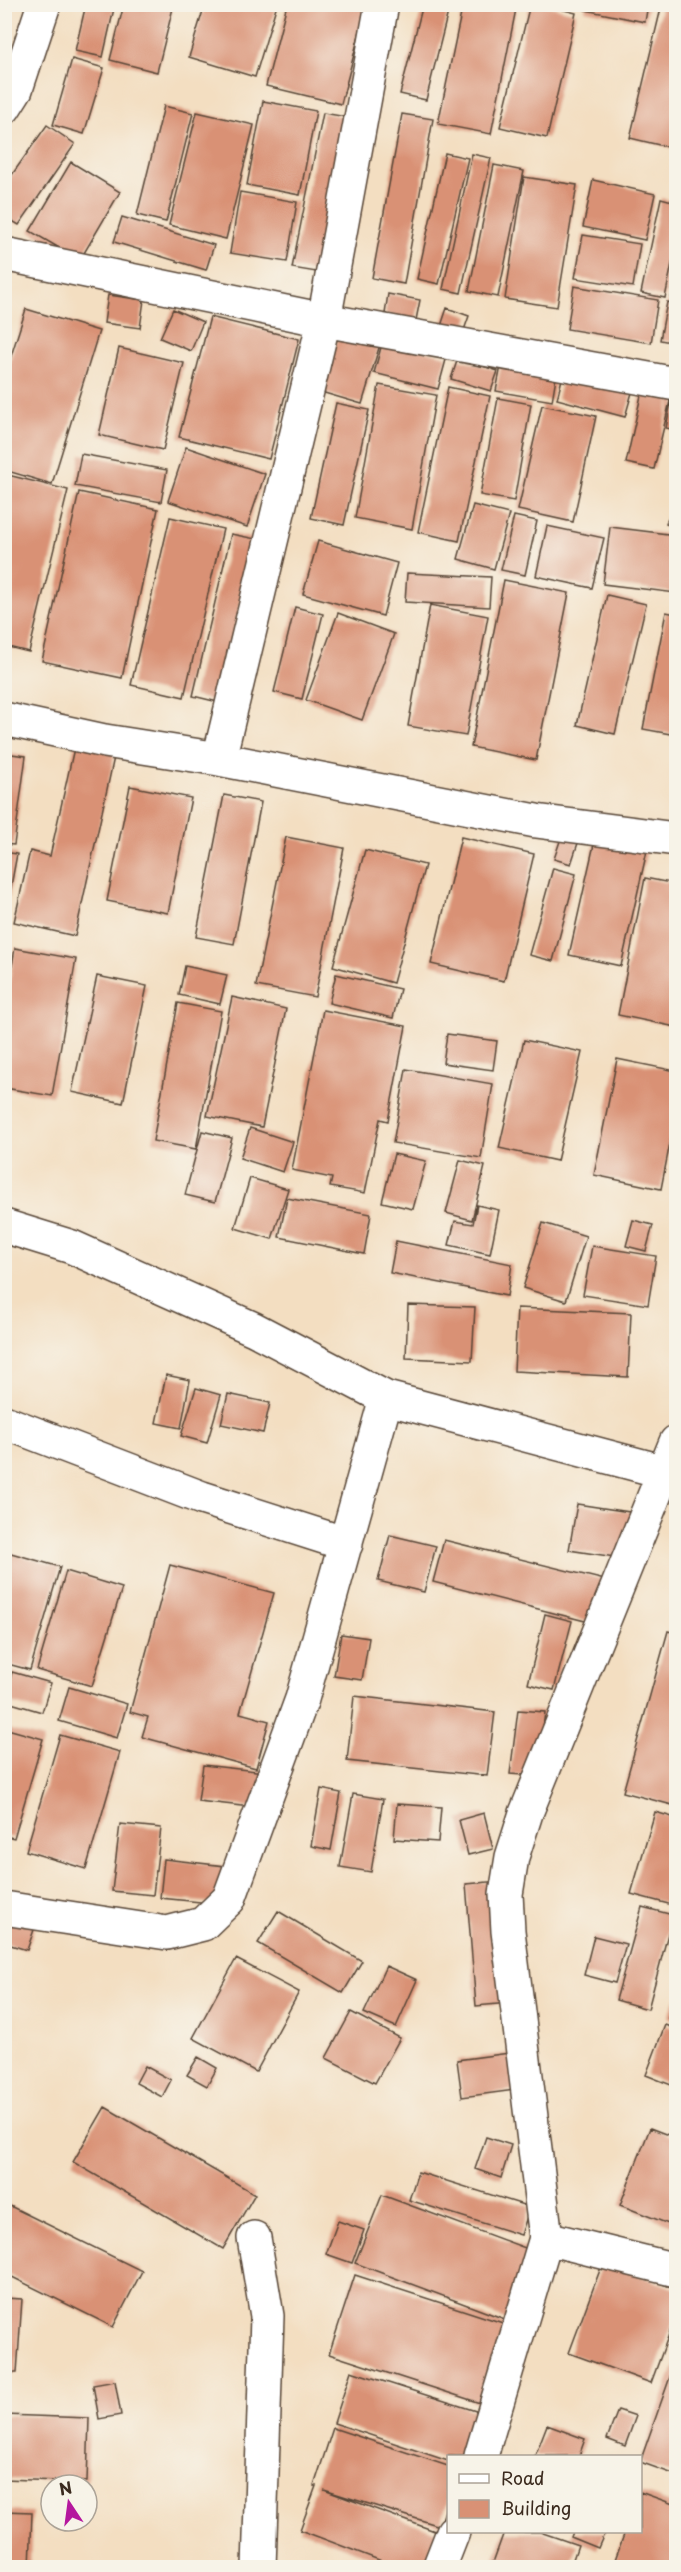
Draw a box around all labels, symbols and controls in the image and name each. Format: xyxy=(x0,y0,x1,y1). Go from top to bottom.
legend xyxy=(447,2455,642,2533)
text: Road xyxy=(501,2464,545,2491)
north arrow xyxy=(39,2473,99,2533)
text: N xyxy=(57,2474,74,2501)
text: Building xyxy=(501,2494,571,2521)

